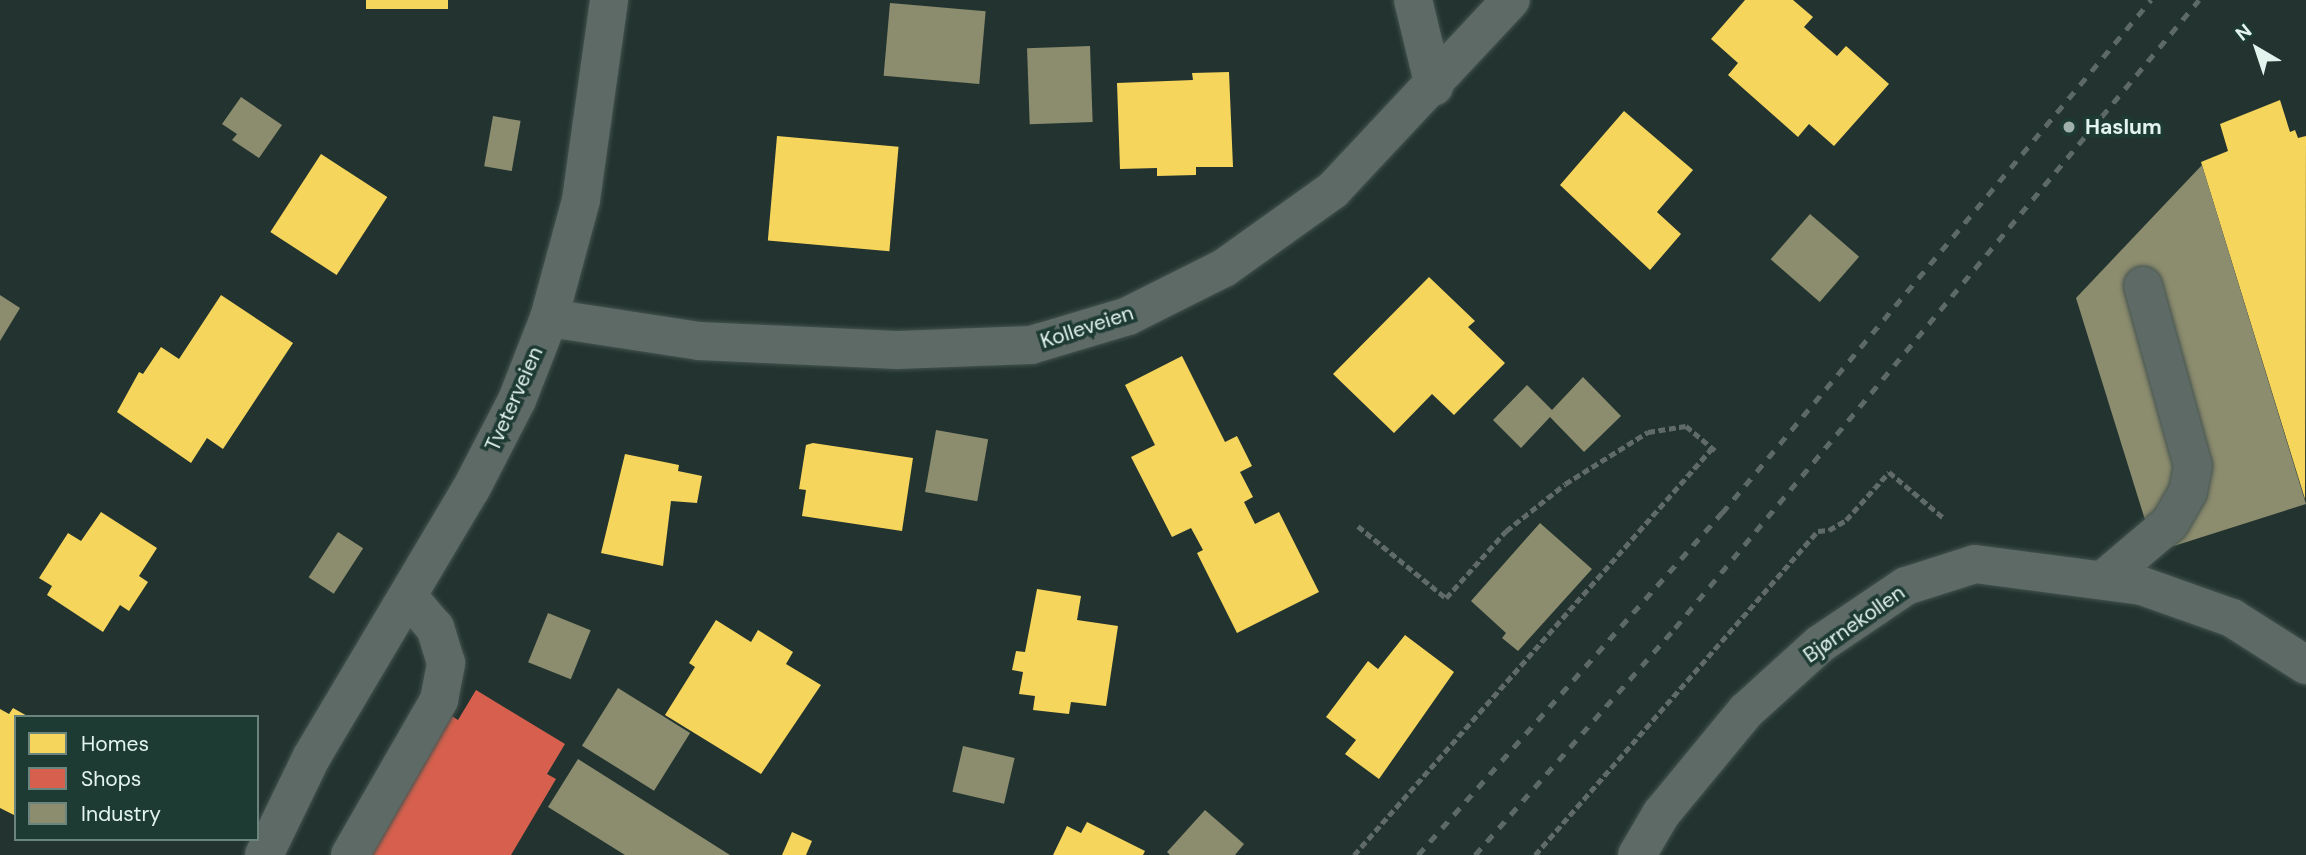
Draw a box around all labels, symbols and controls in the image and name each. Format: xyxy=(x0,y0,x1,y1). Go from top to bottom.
north arrow xyxy=(2222,14,2292,84)
text: N xyxy=(2230,18,2257,46)
place label: Haslum xyxy=(2085,114,2162,140)
marker: Haslum xyxy=(2059,117,2079,137)
street label: Kolleveien xyxy=(1037,300,1137,354)
street label: Tveterveien xyxy=(480,343,548,455)
street label: Bjørnekollen xyxy=(1799,580,1909,668)
legend xyxy=(14,715,259,841)
text: Homes xyxy=(81,730,149,758)
text: Shops xyxy=(81,765,141,793)
text: Industry xyxy=(81,800,161,828)

